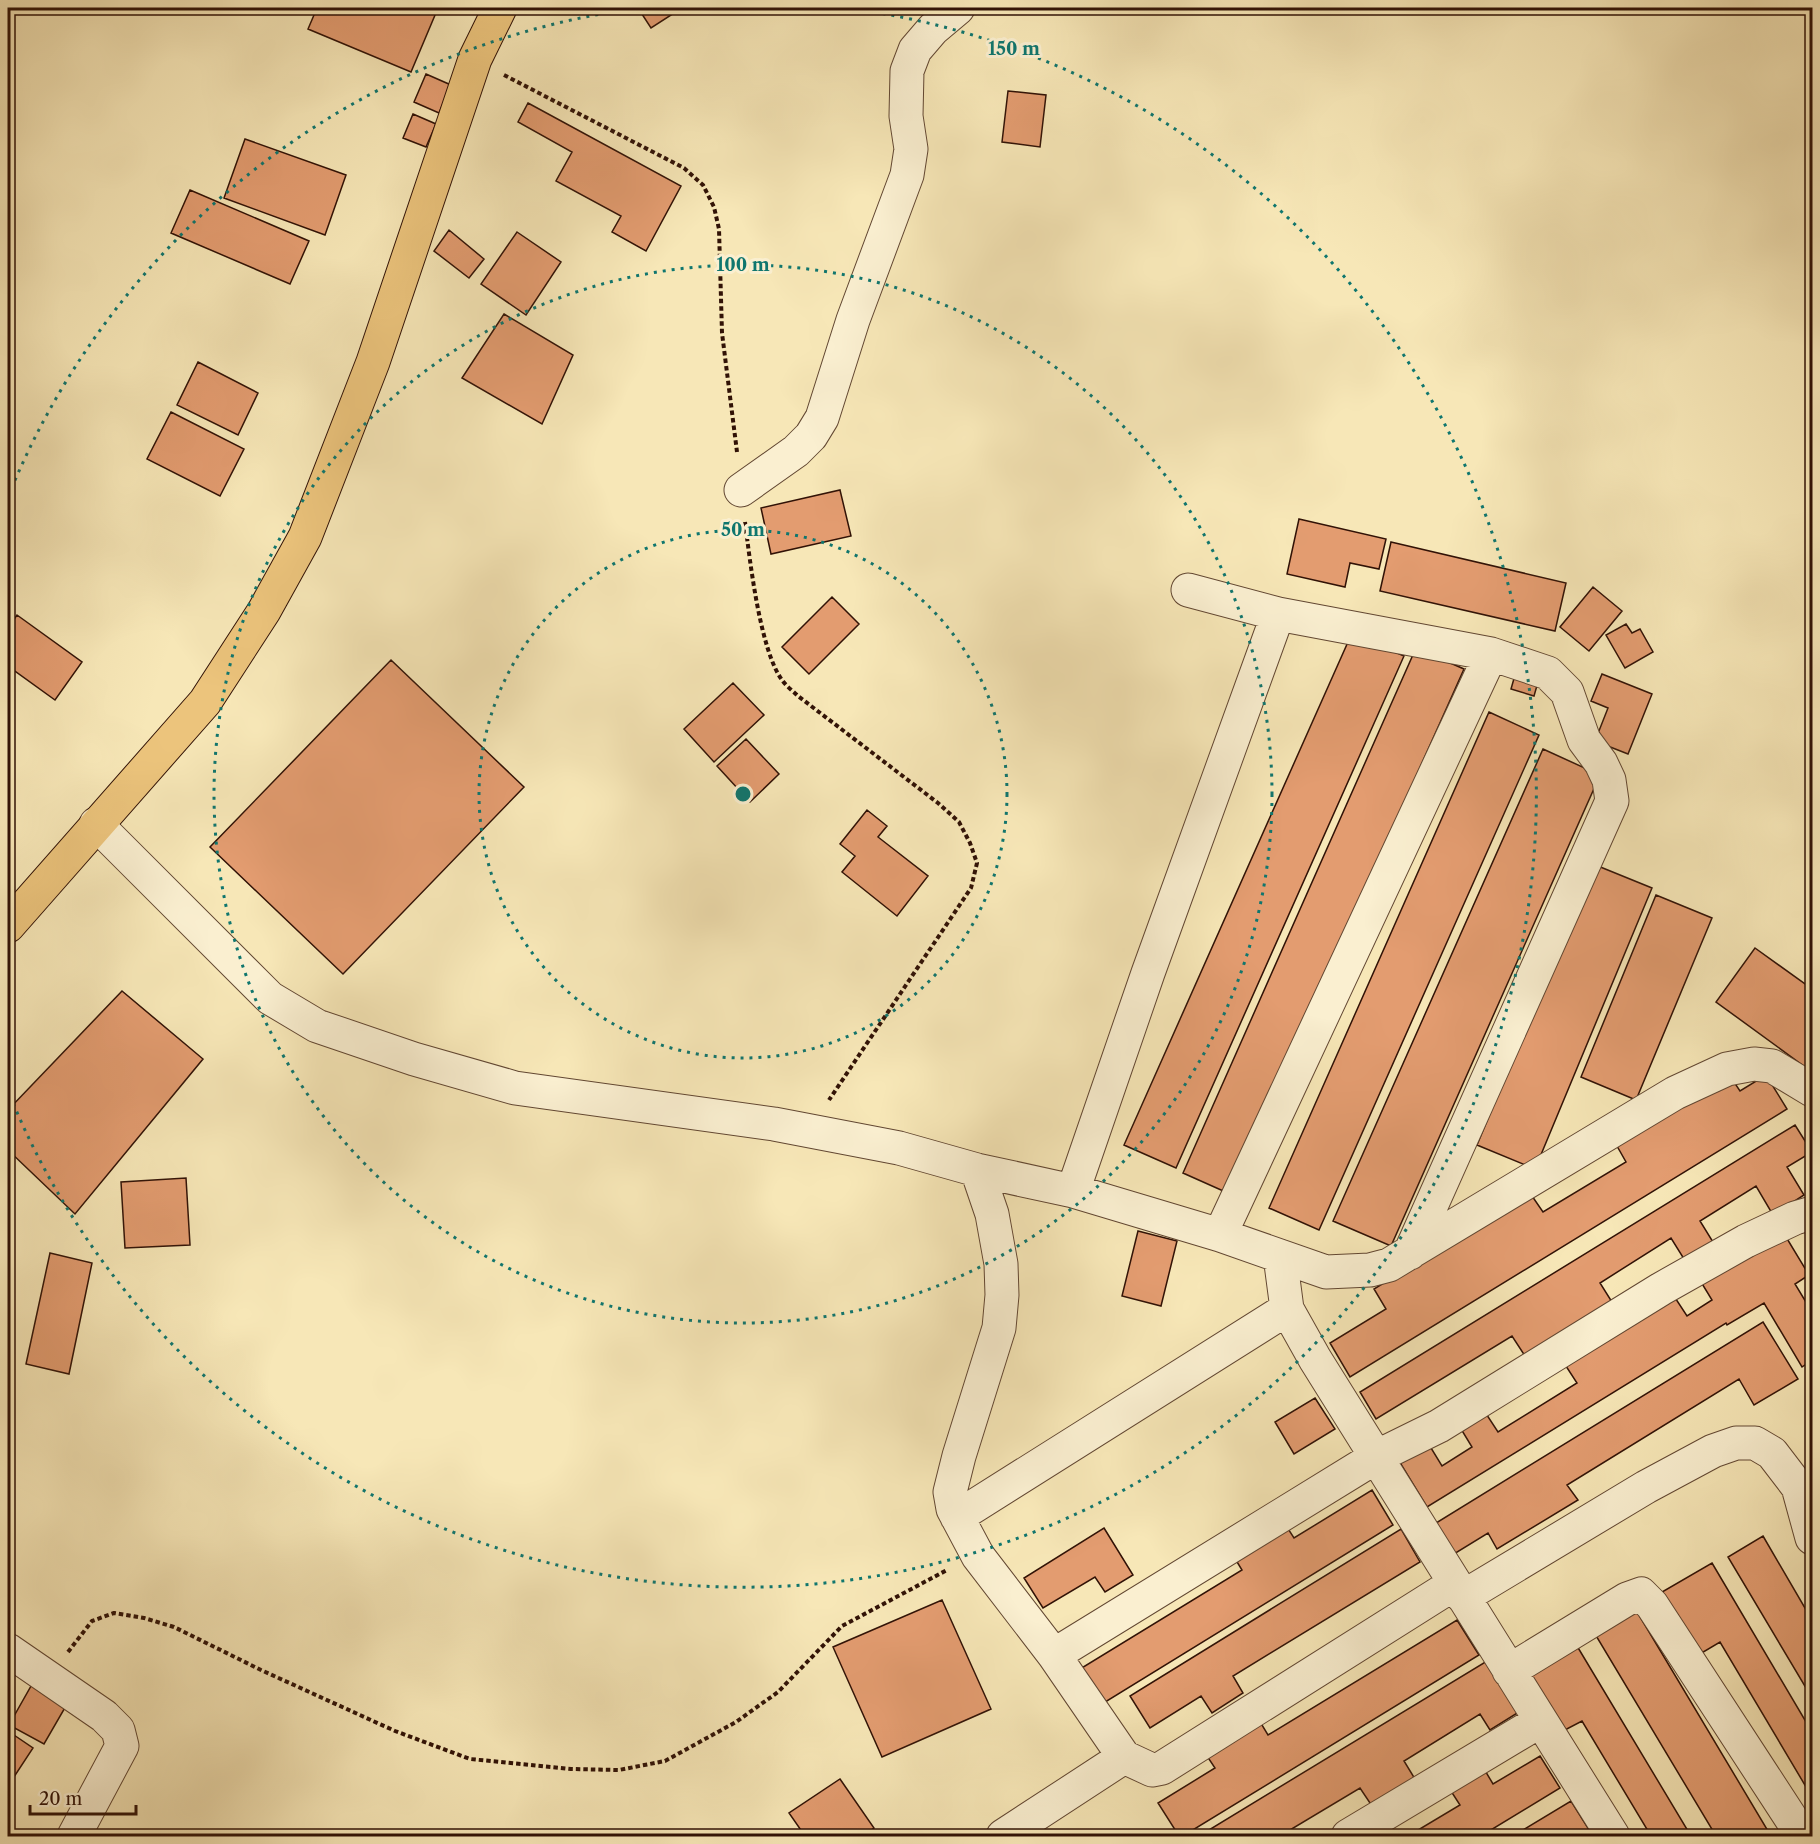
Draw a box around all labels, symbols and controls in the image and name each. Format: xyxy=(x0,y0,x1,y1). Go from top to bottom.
text: 150 m xyxy=(988,38,1040,60)
text: 100 m xyxy=(716,254,770,276)
text: 50 m xyxy=(721,519,765,541)
centre of rings xyxy=(733,784,753,804)
scale bar xyxy=(30,1778,136,1816)
text: 20 m xyxy=(39,1788,83,1810)

